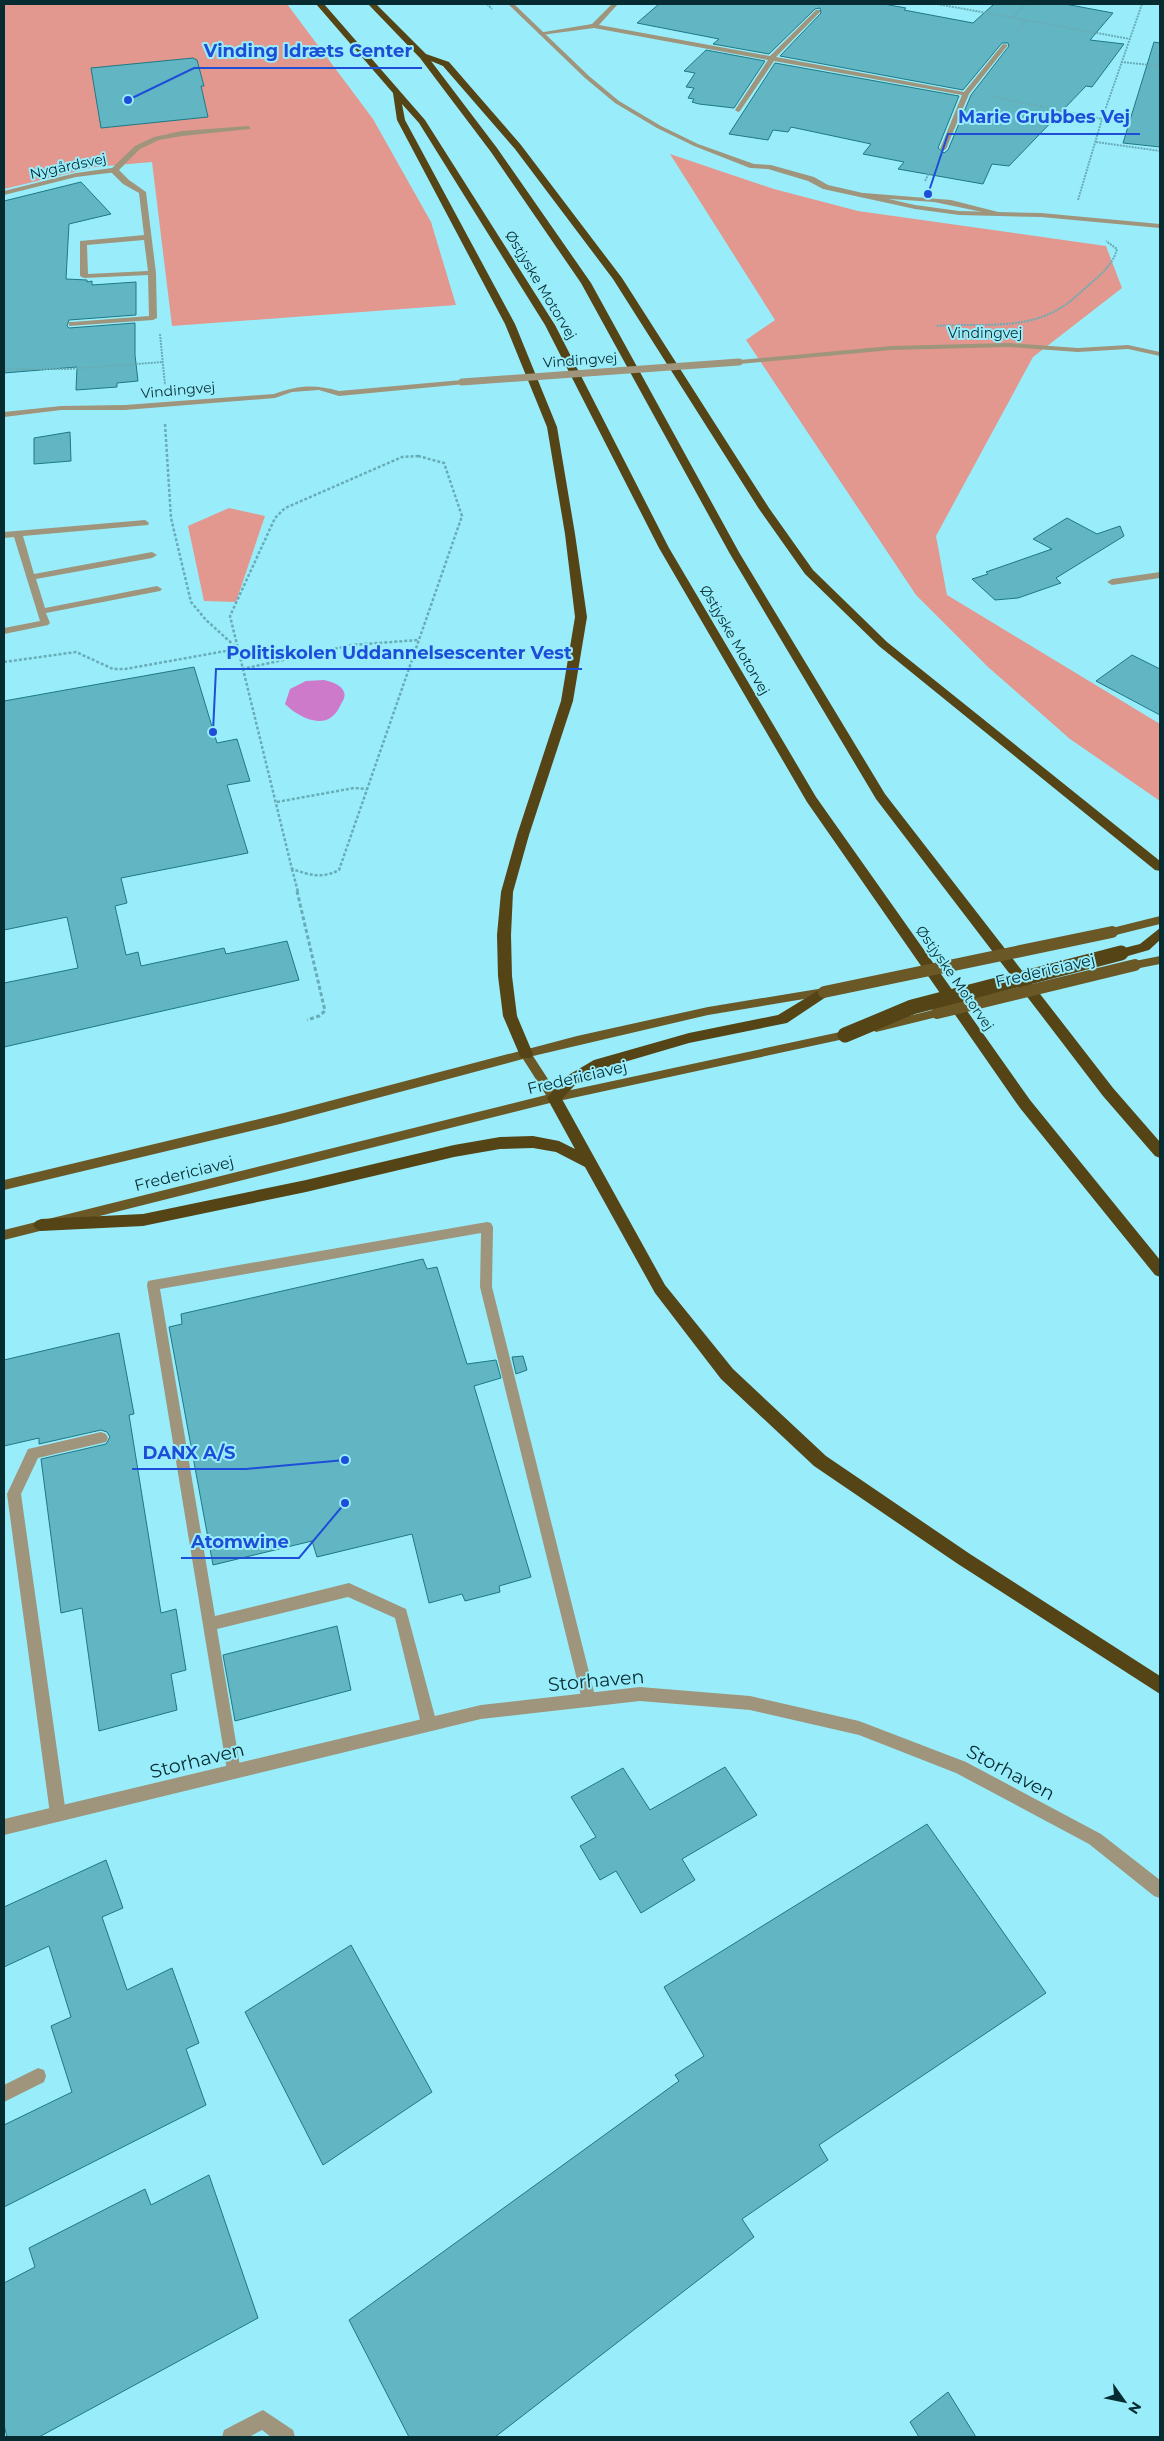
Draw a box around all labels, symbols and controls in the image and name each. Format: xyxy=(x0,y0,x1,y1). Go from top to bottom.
callout: Vinding Idræts Center xyxy=(194,35,422,68)
text: Vinding Idræts Center xyxy=(203,40,412,62)
callout: Marie Grubbes Vej xyxy=(948,101,1140,134)
text: Marie Grubbes Vej xyxy=(958,106,1130,128)
street label: Nygårdsvej xyxy=(28,149,108,183)
street label: Østjyske Motorvej xyxy=(501,227,581,343)
street label: Vindingvej xyxy=(948,324,1022,342)
street label: Vindingvej xyxy=(542,348,618,372)
street label: Vindingvej xyxy=(140,378,216,402)
street label: Østjyske Motorvej xyxy=(696,582,774,698)
callout: Politiskolen Uddannelsescenter Vest xyxy=(216,636,582,669)
text: Politiskolen Uddannelsescenter Vest xyxy=(226,642,572,664)
street label: Østjyske Motorvej xyxy=(912,922,998,1034)
street label: Fredericiavej xyxy=(993,950,1097,991)
street label: Fredericiavej xyxy=(525,1057,629,1098)
street label: Fredericiavej xyxy=(132,1152,236,1195)
callout: DANX A/S xyxy=(132,1436,246,1469)
text: DANX A/S xyxy=(142,1442,236,1464)
callout: Atomwine xyxy=(181,1525,299,1558)
text: Atomwine xyxy=(190,1531,289,1553)
street label: Storhaven xyxy=(547,1665,645,1696)
street label: Storhaven xyxy=(147,1738,247,1783)
street label: Storhaven xyxy=(963,1740,1059,1805)
north arrow xyxy=(1099,2376,1149,2426)
text: N xyxy=(1124,2398,1146,2418)

